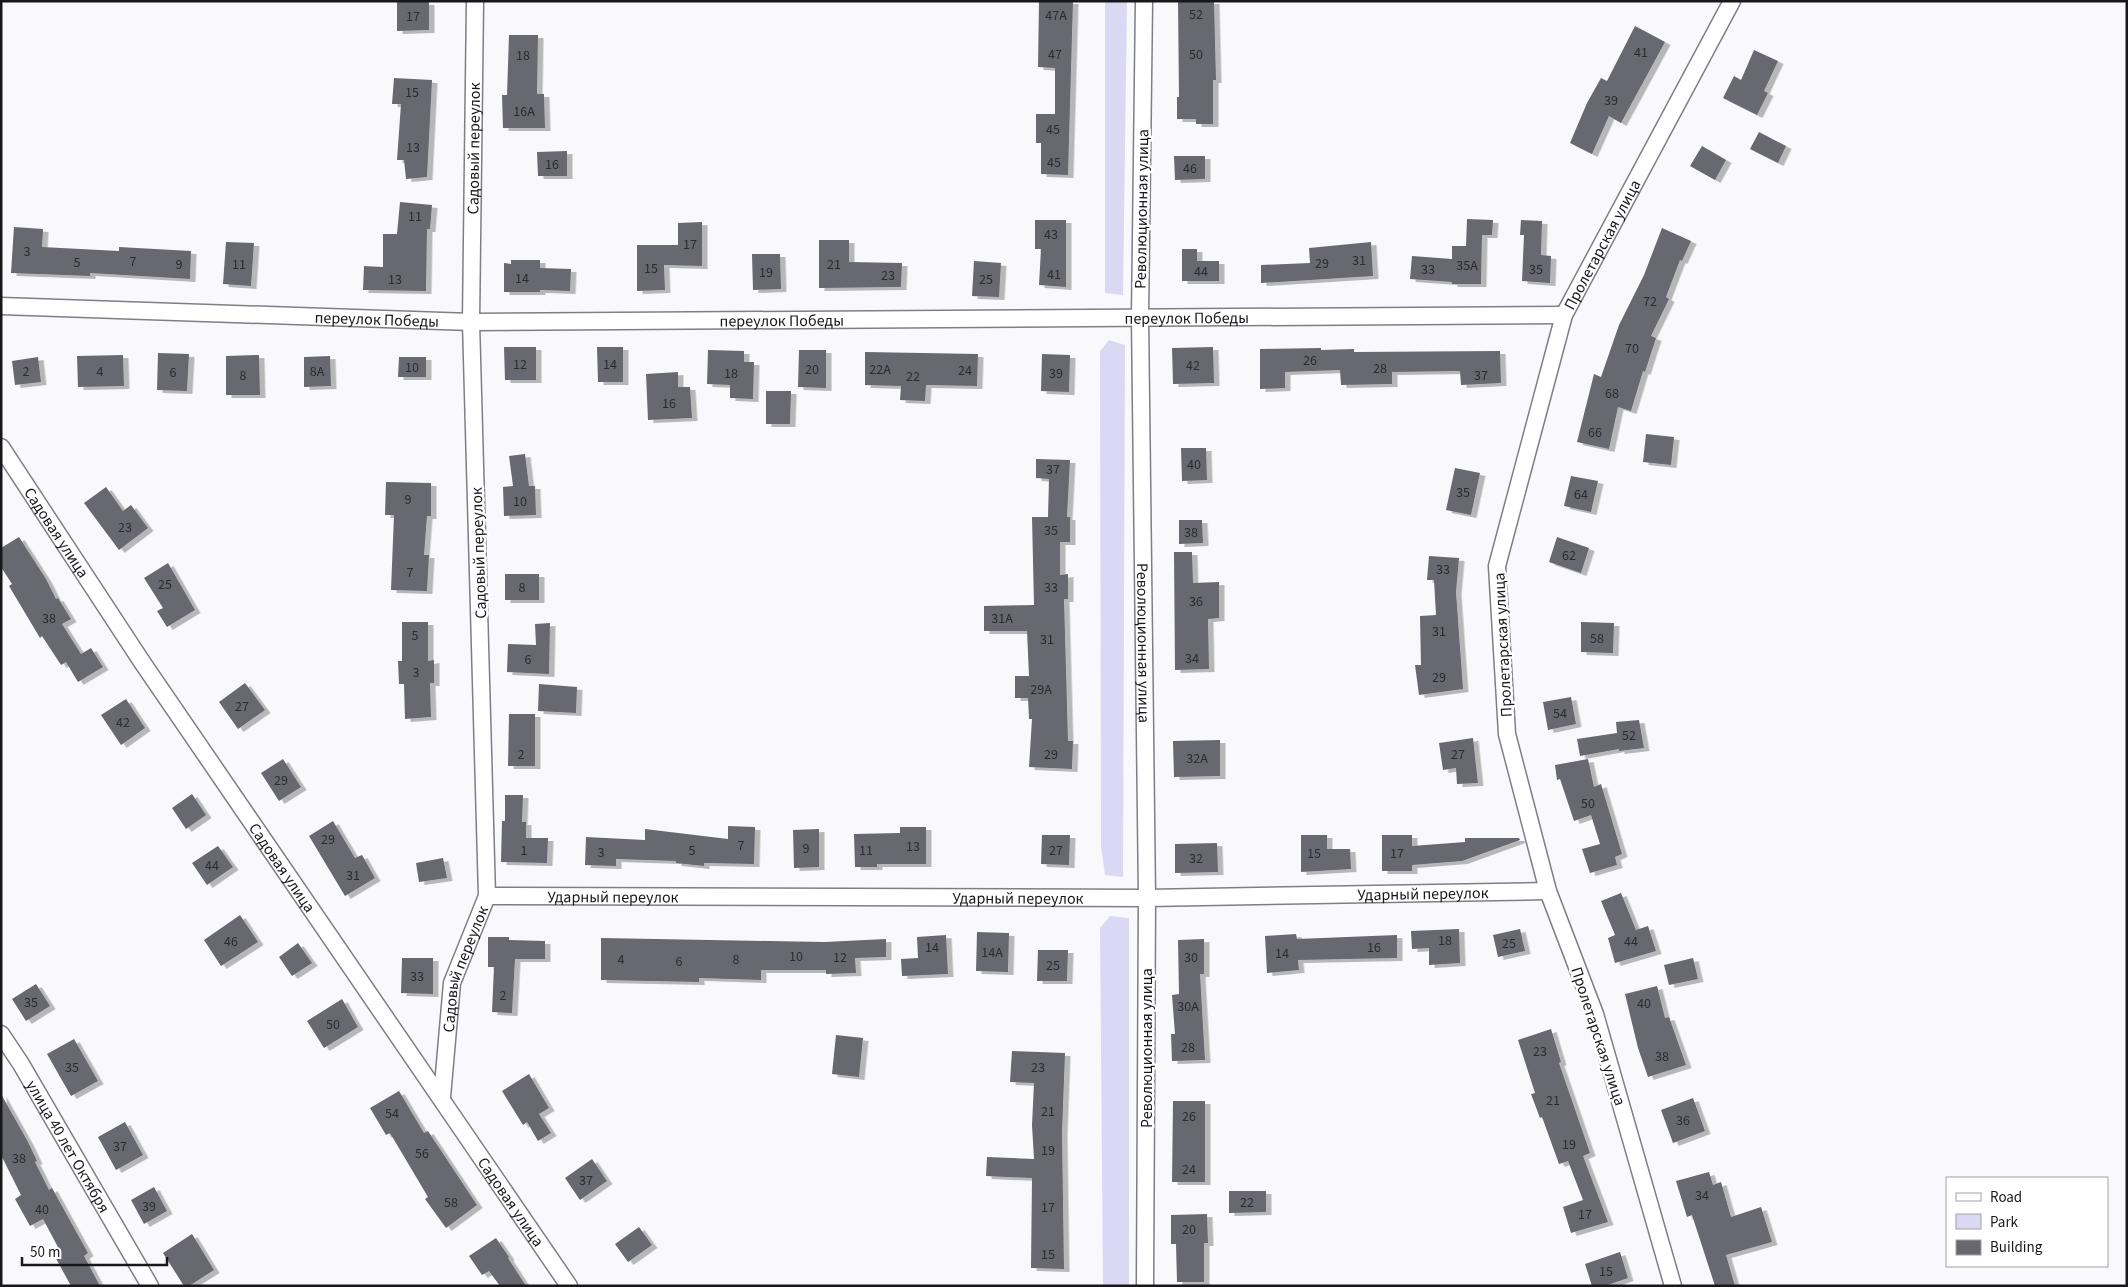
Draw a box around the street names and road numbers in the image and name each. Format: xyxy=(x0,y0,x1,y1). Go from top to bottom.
street label: Садовый переулок xyxy=(462,82,486,215)
street label: Революционная улица xyxy=(1130,129,1154,289)
street label: Пролетарская улица xyxy=(1559,176,1646,314)
street label: переулок Победы xyxy=(314,307,439,333)
street label: переулок Победы xyxy=(1124,307,1249,330)
street label: переулок Победы xyxy=(719,310,844,332)
street label: Садовая улица xyxy=(18,483,94,582)
street label: Садовый переулок xyxy=(466,487,492,619)
street label: Революционная улица xyxy=(1131,563,1155,723)
street label: Пролетарская улица xyxy=(1488,572,1518,718)
street label: Садовая улица xyxy=(243,819,320,917)
street label: Ударный переулок xyxy=(1357,882,1489,906)
street label: Ударный переулок xyxy=(547,886,679,909)
street label: Ударный переулок xyxy=(952,887,1084,910)
street label: Садовый переулок xyxy=(438,903,494,1033)
street label: Пролетарская улица xyxy=(1565,964,1631,1108)
street label: Революционная улица xyxy=(1136,968,1158,1128)
street label: улица 40 лет Октября xyxy=(23,1076,115,1216)
street label: Садовая улица xyxy=(472,1153,549,1251)

